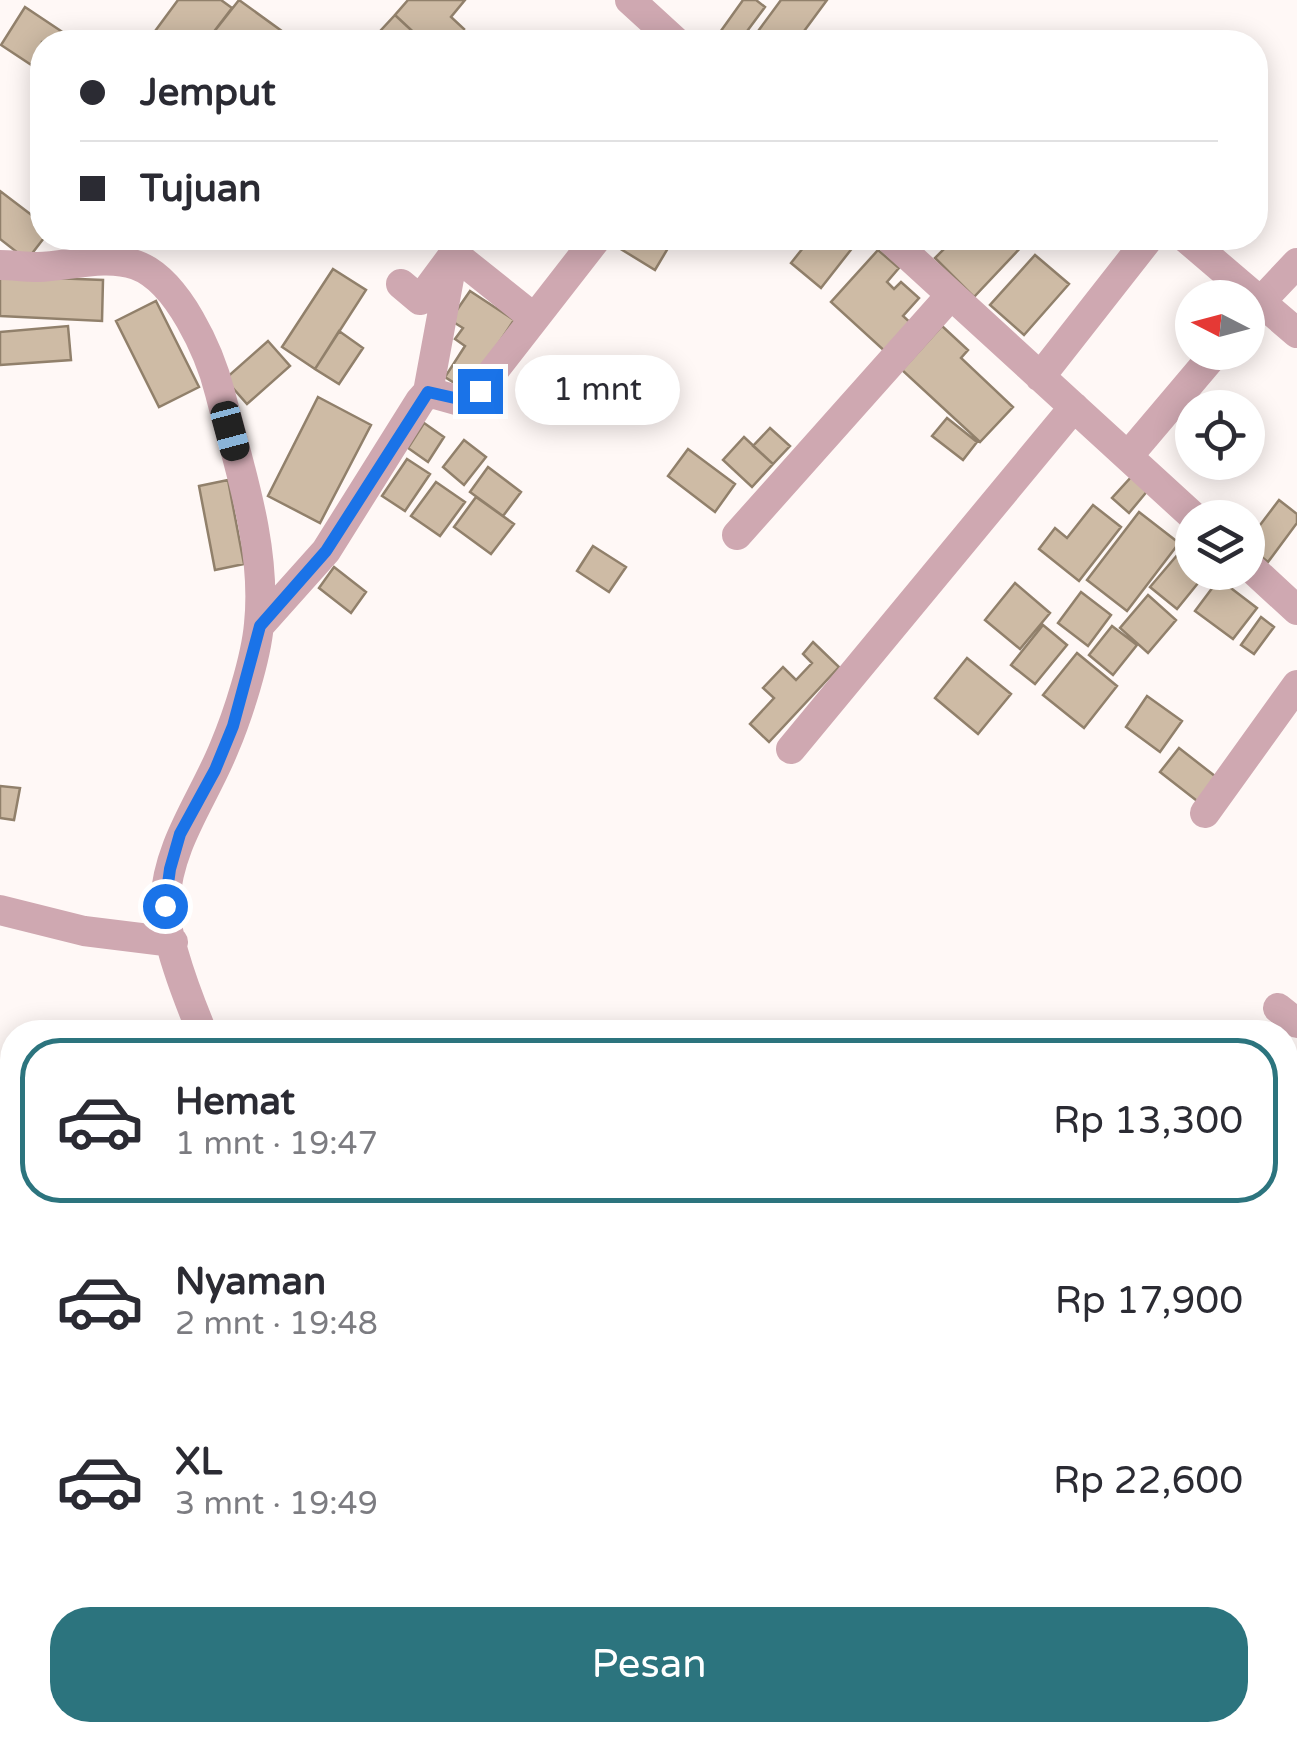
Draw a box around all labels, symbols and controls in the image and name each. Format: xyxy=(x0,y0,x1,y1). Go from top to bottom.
text: Jemput xyxy=(140,70,276,116)
text: Tujuan xyxy=(140,166,261,212)
north arrow xyxy=(1175,280,1265,370)
map controls xyxy=(1175,280,1265,590)
callout: 1 mnt xyxy=(515,356,680,426)
route end xyxy=(458,369,503,414)
text: 1 mnt xyxy=(553,371,642,409)
button: locate xyxy=(1175,390,1265,480)
car xyxy=(208,398,252,464)
button: layers xyxy=(1175,500,1265,590)
route start xyxy=(143,884,188,929)
icon: car xyxy=(55,1076,145,1166)
text: Hemat xyxy=(175,1079,295,1125)
text: Rp 13,300 xyxy=(1053,1098,1243,1144)
text: 1 mnt · 19:47 xyxy=(175,1125,378,1163)
icon: car xyxy=(55,1256,145,1346)
text: Nyaman xyxy=(175,1259,326,1305)
text: Rp 17,900 xyxy=(1055,1278,1243,1324)
text: 2 mnt · 19:48 xyxy=(175,1305,378,1343)
icon: car xyxy=(55,1436,145,1526)
text: XL xyxy=(175,1439,222,1485)
text: Rp 22,600 xyxy=(1053,1458,1243,1504)
text: 3 mnt · 19:49 xyxy=(175,1485,378,1523)
button: Pesan xyxy=(50,1607,1248,1722)

